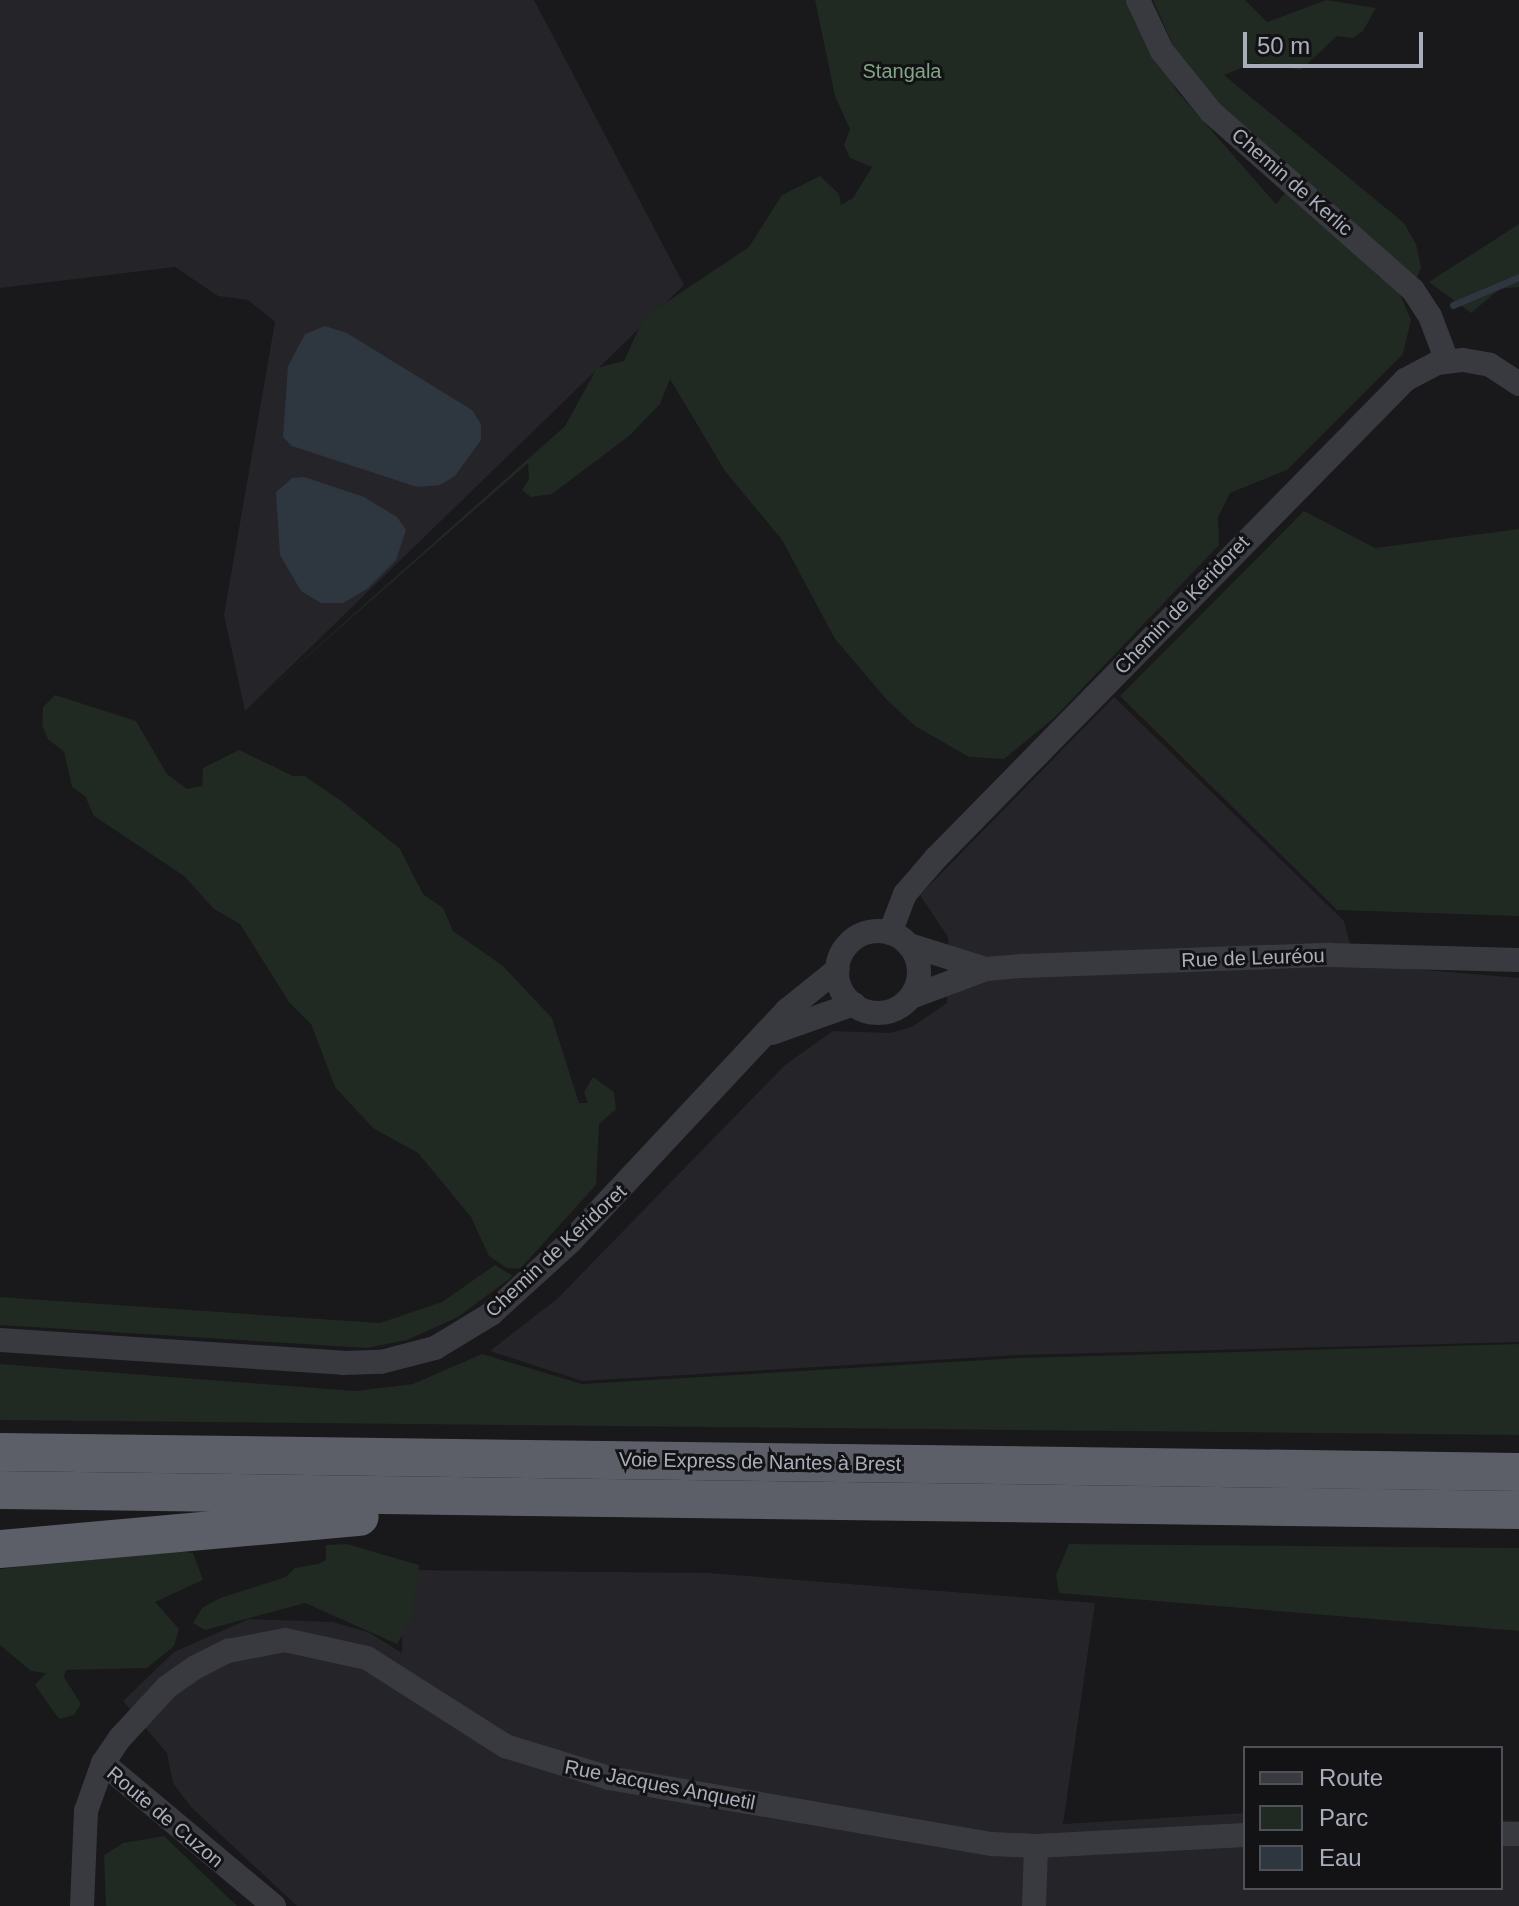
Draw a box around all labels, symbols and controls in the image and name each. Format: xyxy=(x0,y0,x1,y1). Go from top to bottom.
scale bar xyxy=(1247,16,1427,66)
text: 50 m xyxy=(1257,32,1310,59)
park label: Stangala xyxy=(863,59,941,83)
street label: Chemin de Kerlic xyxy=(1227,123,1357,241)
street label: Chemin de Keridoret xyxy=(1110,531,1254,679)
street label: Rue de Leuréou xyxy=(1181,944,1325,972)
street label: Chemin de Keridoret xyxy=(481,1180,631,1322)
street label: Voie Express de Nantes à Brest xyxy=(619,1448,901,1476)
legend xyxy=(1243,1746,1503,1890)
street label: Rue Jacques Anquetil xyxy=(562,1755,758,1815)
street label: Route de Cuzon xyxy=(102,1761,228,1873)
text: Route xyxy=(1319,1764,1383,1791)
text: Parc xyxy=(1319,1804,1368,1831)
text: Eau xyxy=(1319,1844,1362,1871)

